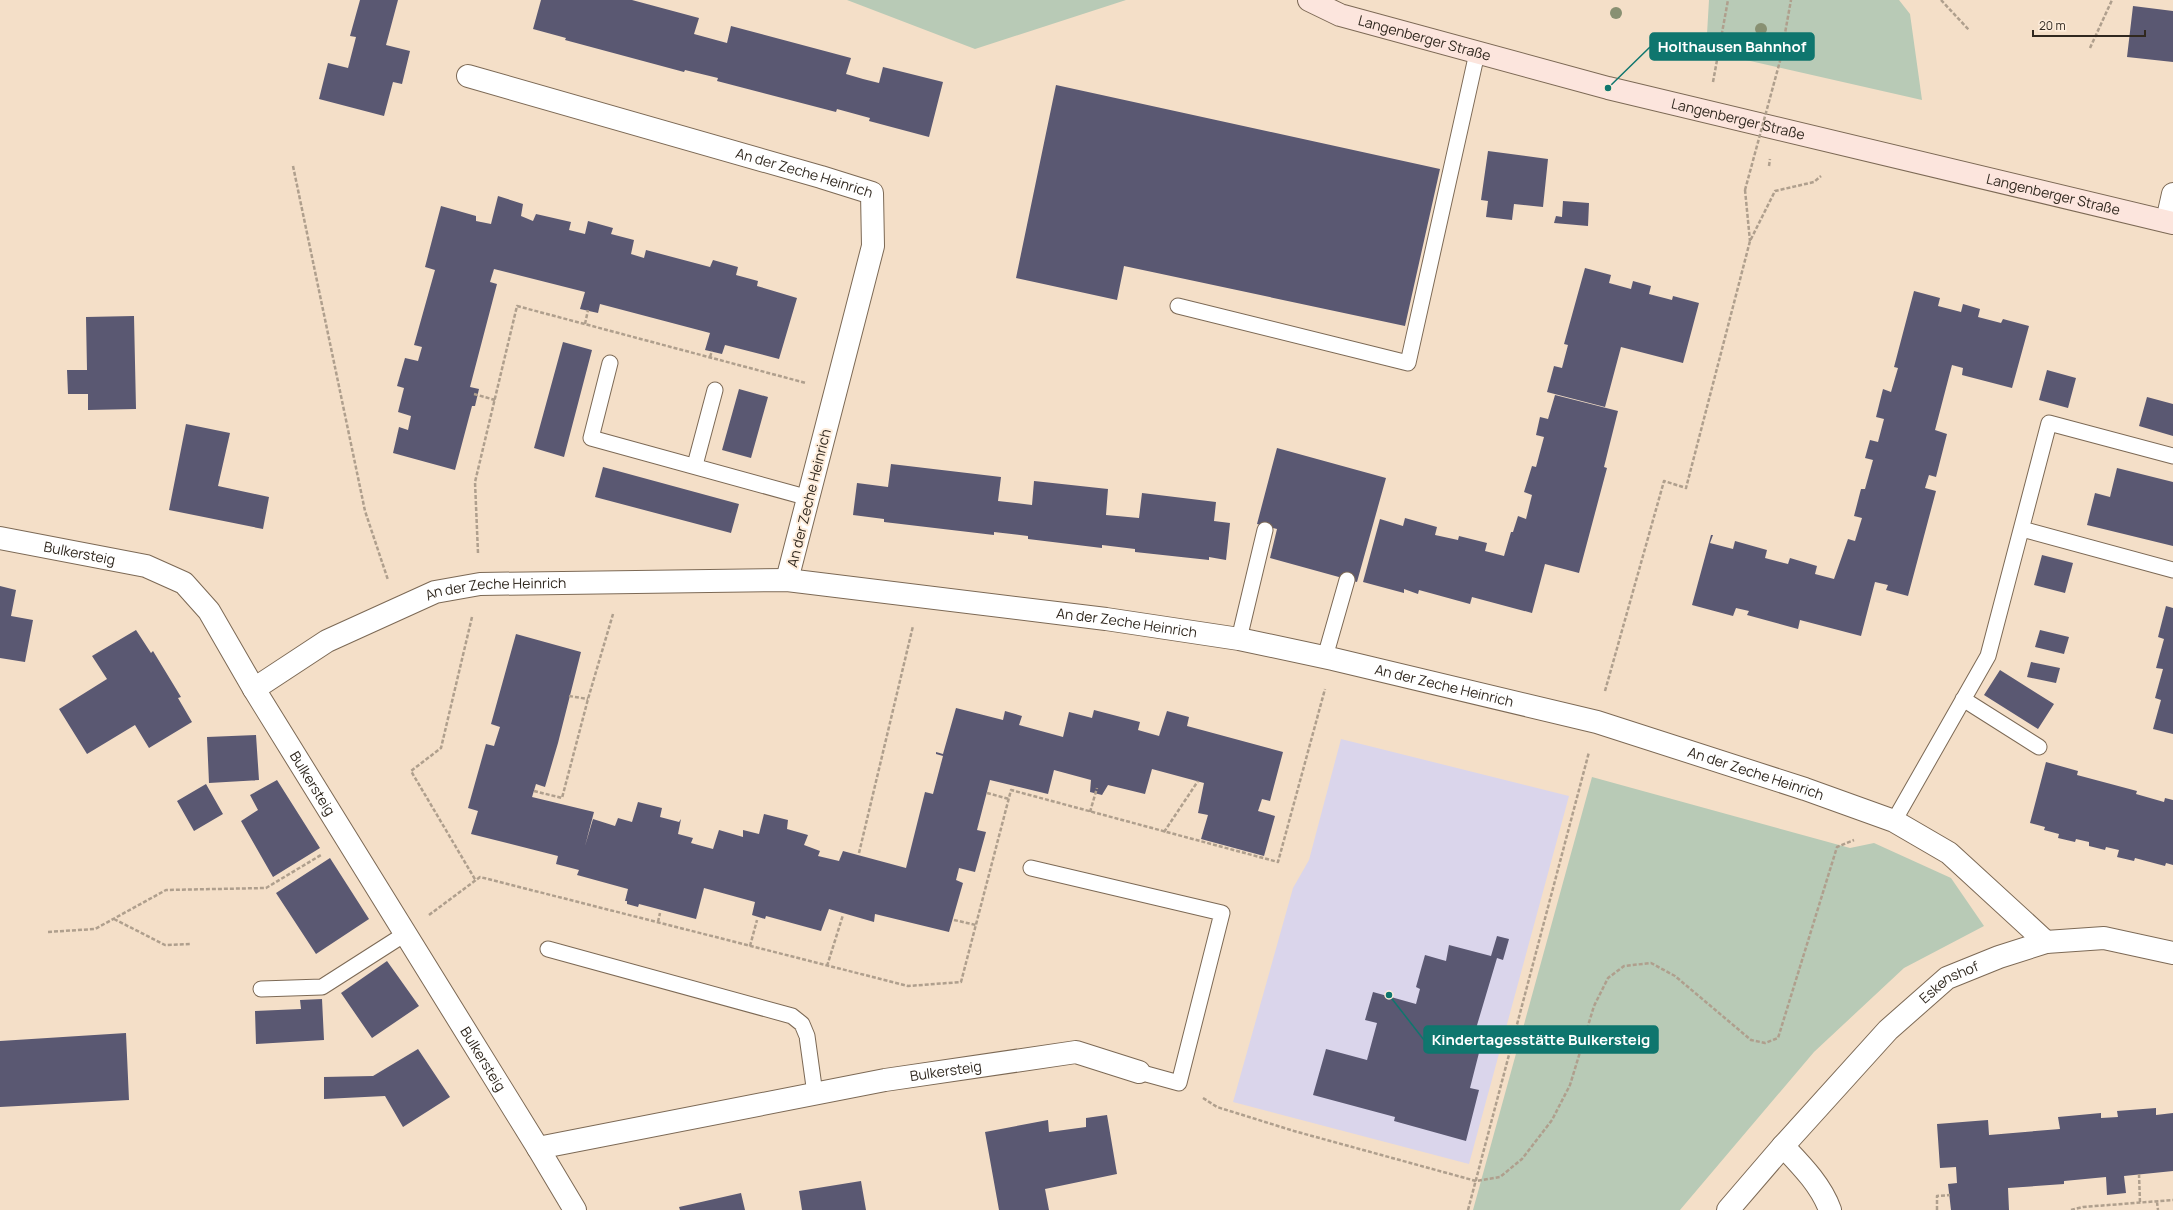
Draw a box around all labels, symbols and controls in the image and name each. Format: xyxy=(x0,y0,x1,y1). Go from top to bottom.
street label: Langenberger Straße xyxy=(1356,10,1493,65)
scale bar xyxy=(2033,12,2145,38)
text: 20 m xyxy=(2039,17,2066,34)
callout: Holthausen Bahnhof xyxy=(1650,33,1814,60)
text: Holthausen Bahnhof xyxy=(1658,36,1807,57)
street label: Langenberger Straße xyxy=(1669,93,1807,144)
street label: An der Zeche Heinrich xyxy=(734,143,875,202)
street label: Langenberger Straße xyxy=(1985,169,2122,219)
street label: An der Zeche Heinrich xyxy=(782,427,835,569)
street label: Bulkersteig xyxy=(42,537,117,569)
street label: An der Zeche Heinrich xyxy=(422,573,566,604)
street label: An der Zeche Heinrich xyxy=(1055,603,1198,642)
street label: An der Zeche Heinrich xyxy=(1373,659,1516,711)
street label: An der Zeche Heinrich xyxy=(1686,742,1827,804)
street label: Bulkersteig xyxy=(286,747,340,819)
street label: Eskenshof xyxy=(1915,956,1981,1007)
street label: Bulkersteig xyxy=(456,1023,511,1095)
callout: Kindertagesstätte Bulkersteig xyxy=(1424,1026,1658,1053)
text: Kindertagesstätte Bulkersteig xyxy=(1432,1029,1650,1050)
street label: Bulkersteig xyxy=(908,1056,983,1085)

